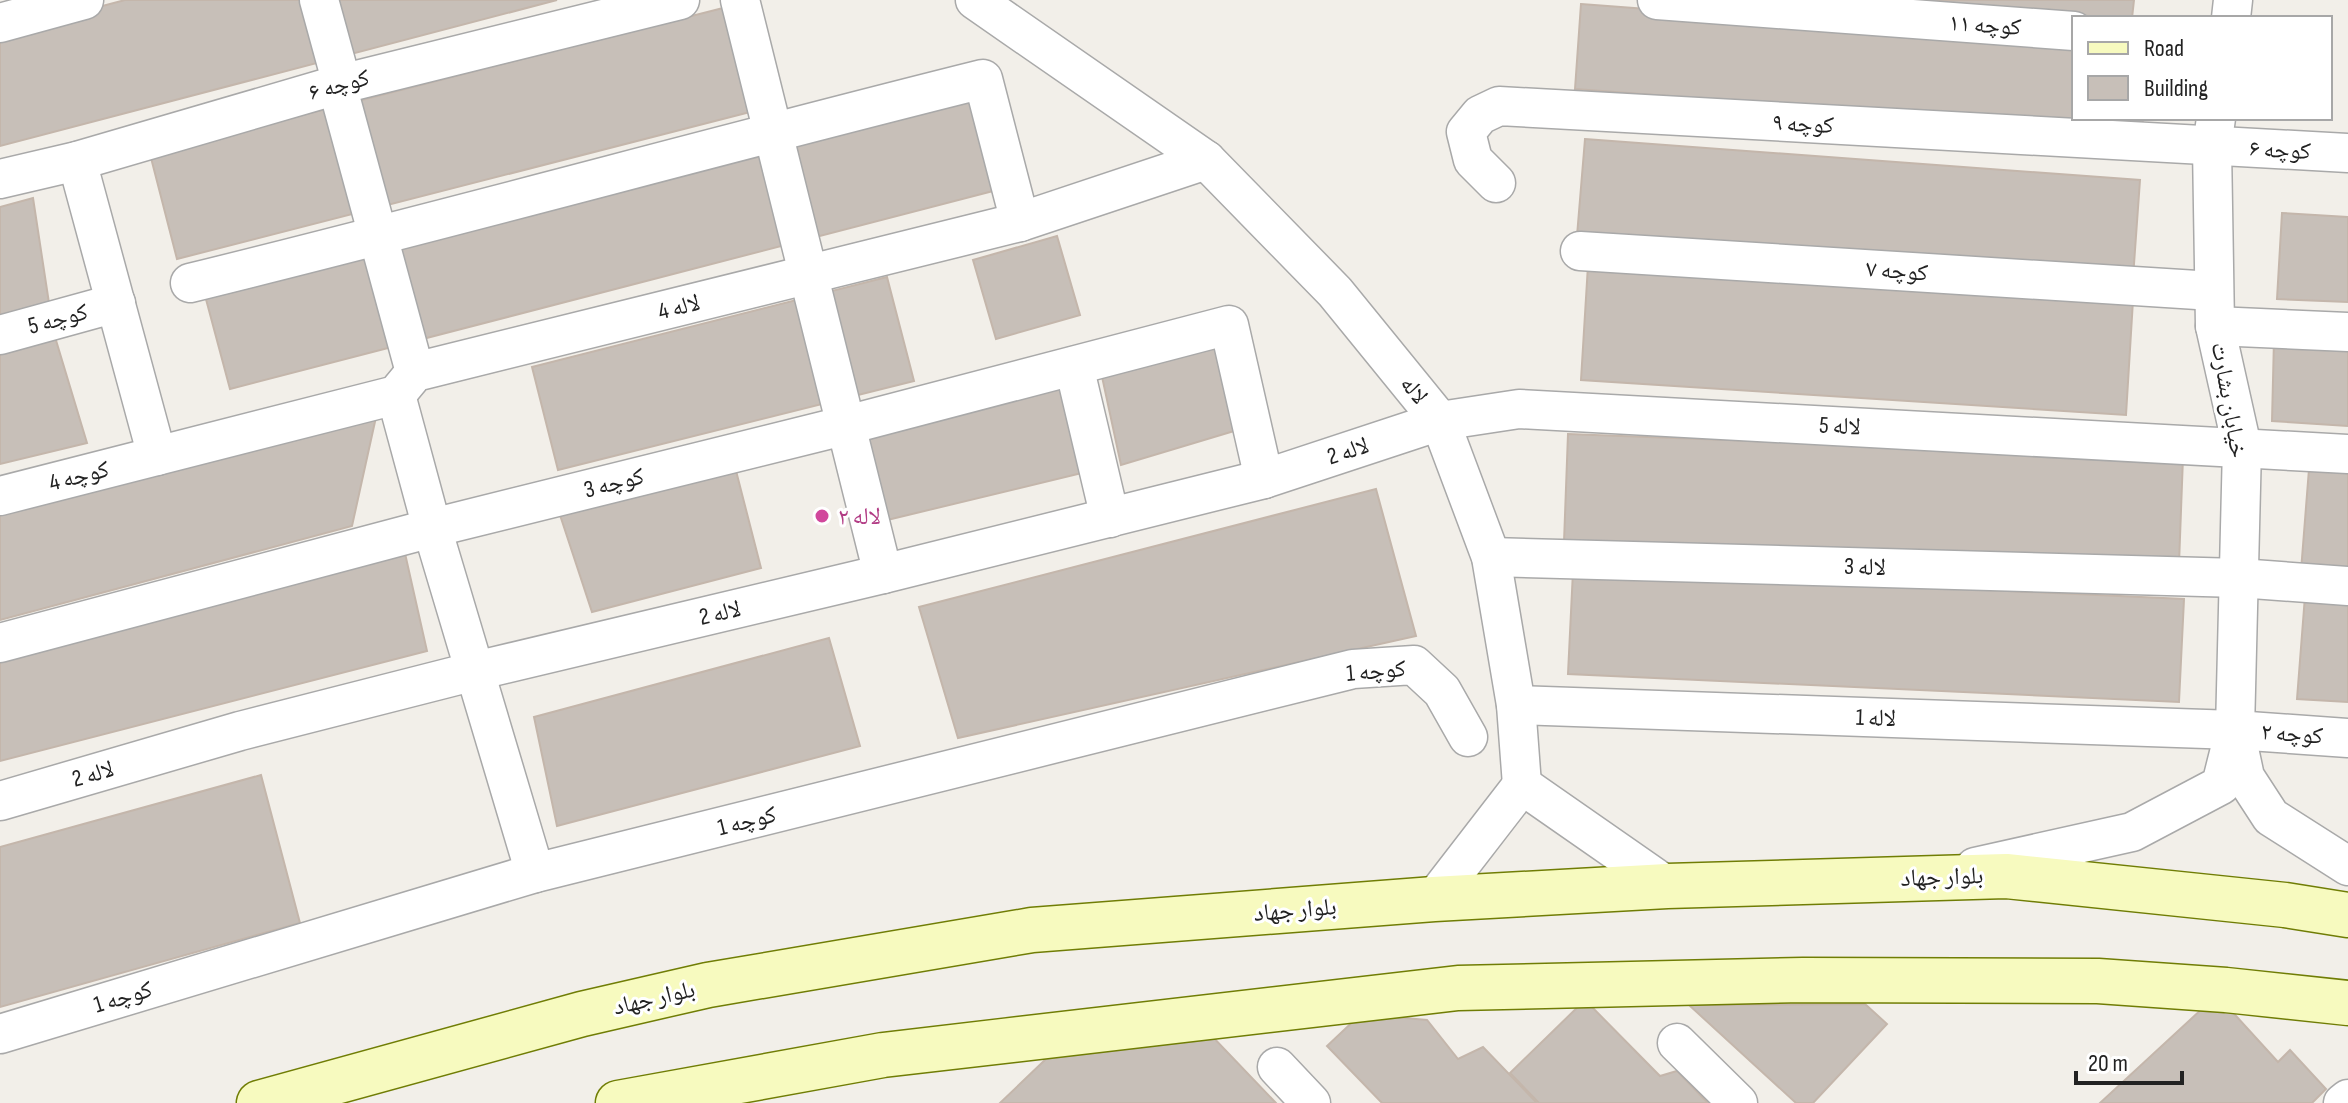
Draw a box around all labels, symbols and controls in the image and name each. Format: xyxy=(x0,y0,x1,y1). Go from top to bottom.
street label: کوچه ۱۱ xyxy=(1948,8,2022,42)
legend xyxy=(2072,16,2332,120)
text: Road xyxy=(2144,34,2184,63)
street label: کوچه ۶ xyxy=(305,63,373,107)
text: Building xyxy=(2144,74,2208,103)
street label: کوچه ۹ xyxy=(1771,108,1835,140)
street label: کوچه ۶ xyxy=(2248,134,2312,166)
street label: کوچه ۷ xyxy=(1865,254,1929,288)
street label: لاله 4 xyxy=(655,288,703,326)
street label: کوچه 5 xyxy=(25,297,91,341)
street label: خیابان بشارت xyxy=(2205,340,2253,460)
street label: لاله xyxy=(1394,370,1434,410)
street label: لاله 5 xyxy=(1818,410,1862,442)
street label: لاله 2 xyxy=(1324,431,1372,471)
street label: کوچه 4 xyxy=(46,455,112,497)
street label: کوچه 3 xyxy=(581,462,647,504)
place label: لاله ۲ xyxy=(838,502,881,531)
marker: لاله ۲ xyxy=(813,507,831,525)
street label: لاله 3 xyxy=(1843,552,1887,582)
street label: لاله 2 xyxy=(696,594,744,632)
street label: کوچه 1 xyxy=(1345,654,1407,688)
street label: لاله 1 xyxy=(1855,703,1897,733)
street label: کوچه ۲ xyxy=(2260,717,2324,751)
street label: لاله 2 xyxy=(69,754,117,794)
street label: کوچه 1 xyxy=(715,800,779,842)
street label: بلوار جهاد xyxy=(1900,861,1984,893)
street label: بلوار جهاد xyxy=(1252,892,1338,928)
street label: کوچه 1 xyxy=(90,974,156,1020)
street label: بلوار جهاد xyxy=(610,975,698,1021)
scale bar xyxy=(2076,1035,2182,1085)
text: 20 m xyxy=(2088,1049,2128,1078)

